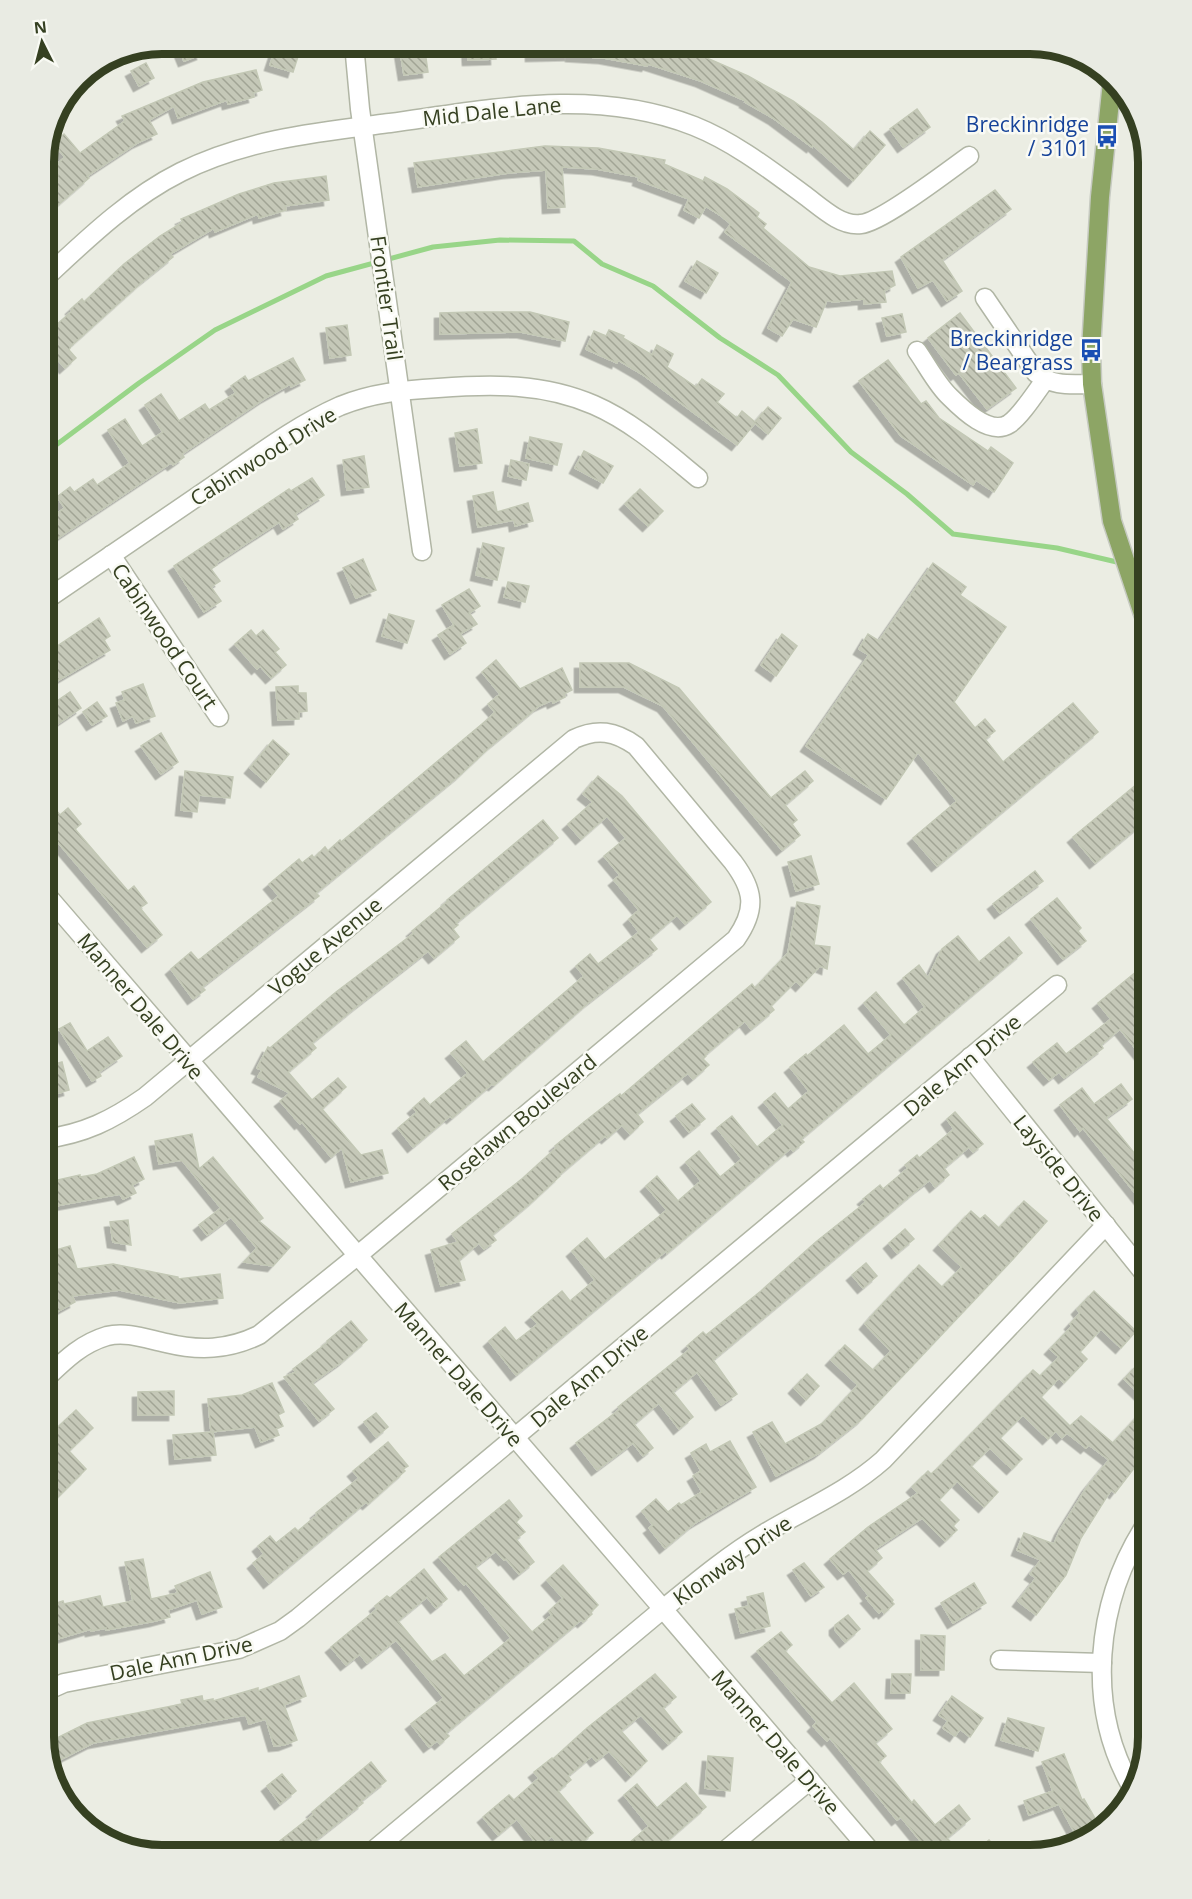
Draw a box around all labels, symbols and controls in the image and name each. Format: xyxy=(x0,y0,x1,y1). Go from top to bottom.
north arrow xyxy=(12,12,72,72)
text: N xyxy=(33,15,48,39)
street label: Mid Dale Lane xyxy=(421,90,563,132)
place label: Breckinridge / 3101 xyxy=(966,110,1089,162)
bus stop icon: Breckinridge / 3101 xyxy=(1094,123,1120,149)
street label: Frontier Trail xyxy=(364,234,410,362)
place label: Breckinridge / Beargrass xyxy=(950,324,1073,376)
bus stop icon: Breckinridge / Beargrass xyxy=(1078,337,1104,363)
street label: Cabinwood Drive xyxy=(185,400,341,512)
street label: Cabinwood Court xyxy=(106,557,224,715)
street label: Vogue Avenue xyxy=(262,890,388,1002)
street label: Manner Dale Drive xyxy=(71,927,211,1085)
street label: Dale Ann Drive xyxy=(897,1008,1027,1122)
street label: Roselawn Boulevard xyxy=(432,1047,602,1197)
street label: Layside Drive xyxy=(1007,1109,1111,1227)
street label: Manner Dale Drive xyxy=(388,1296,530,1452)
street label: Dale Ann Drive xyxy=(524,1319,654,1433)
street label: Klonway Drive xyxy=(667,1509,797,1611)
street label: Dale Ann Drive xyxy=(107,1629,255,1687)
street label: Manner Dale Drive xyxy=(705,1664,847,1820)

